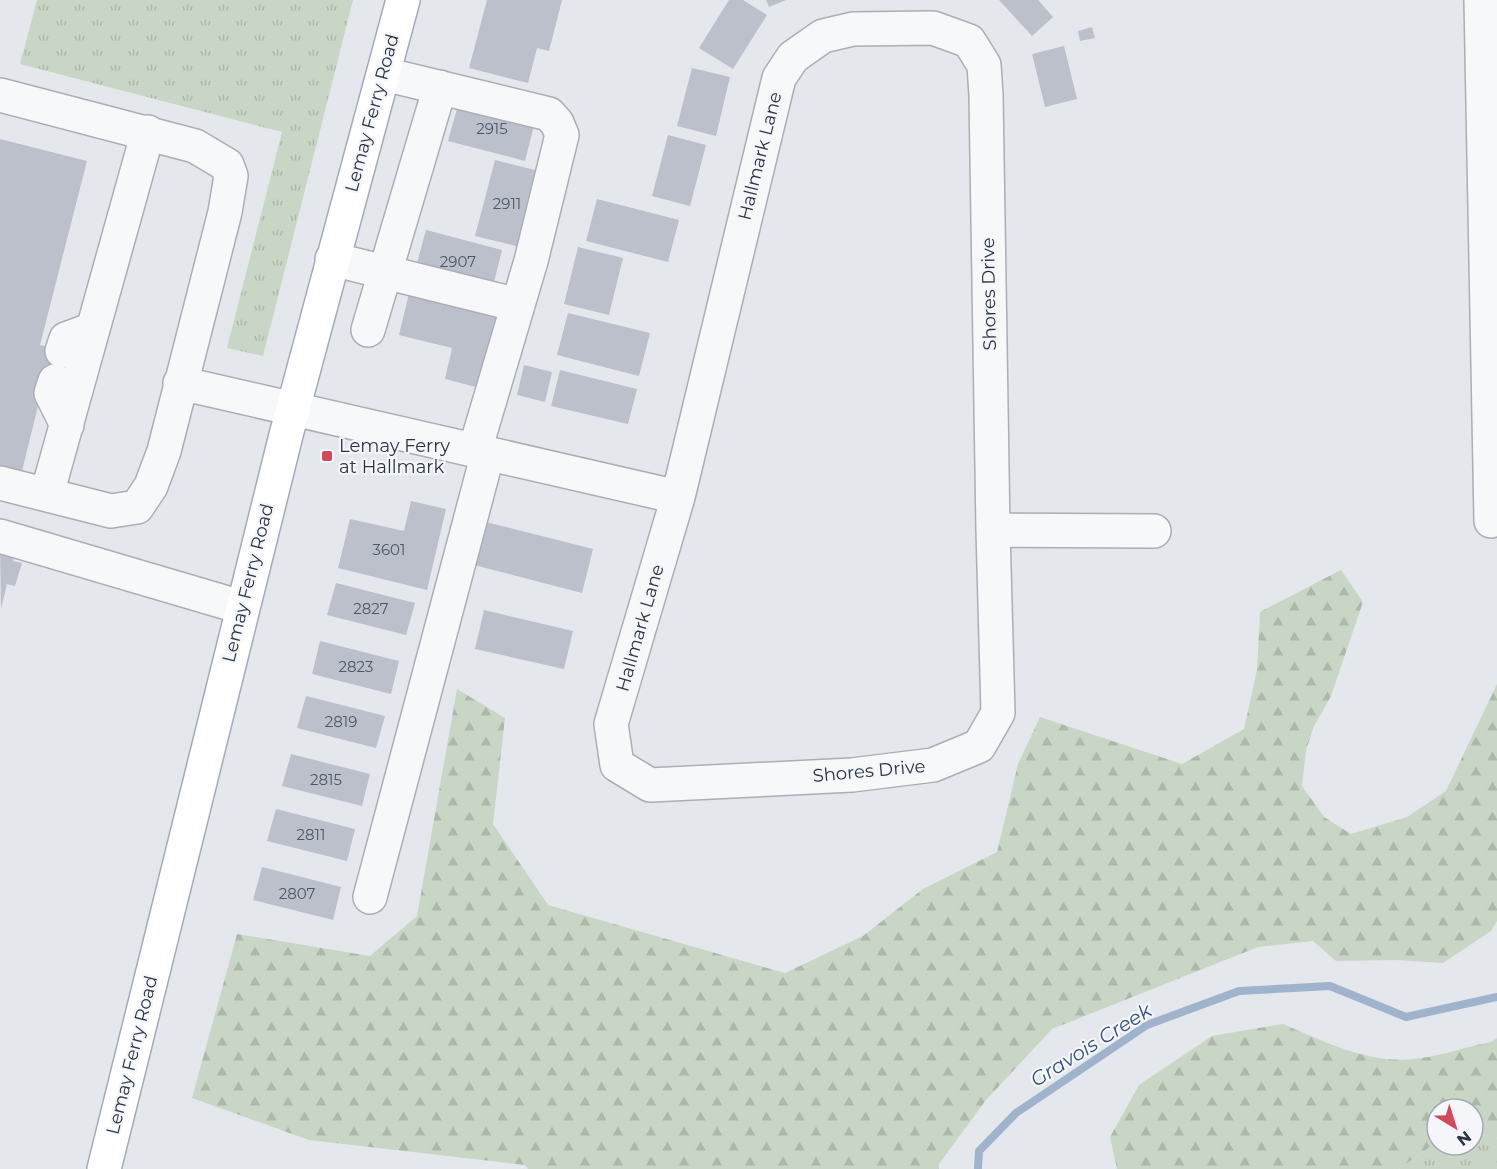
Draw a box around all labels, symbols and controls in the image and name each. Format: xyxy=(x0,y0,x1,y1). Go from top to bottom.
street label: Lemay Ferry Road xyxy=(340,32,404,194)
street label: Hallmark Lane xyxy=(733,89,787,222)
house number: 2915 xyxy=(476,119,508,138)
house number: 2911 xyxy=(493,194,521,213)
street label: Shores Drive xyxy=(977,237,1001,351)
house number: 2907 xyxy=(440,252,476,271)
place label: Lemay Ferry at Hallmark xyxy=(339,435,450,478)
marker: Lemay Ferry at Hallmark xyxy=(320,449,334,463)
street label: Lemay Ferry Road xyxy=(218,501,278,665)
house number: 3601 xyxy=(373,540,405,559)
street label: Hallmark Lane xyxy=(611,562,669,694)
house number: 2827 xyxy=(353,599,389,618)
house number: 2823 xyxy=(338,657,374,676)
house number: 2819 xyxy=(325,712,357,731)
street label: Shores Drive xyxy=(812,755,926,787)
house number: 2815 xyxy=(310,770,342,789)
house number: 2811 xyxy=(297,825,325,844)
house number: 2807 xyxy=(279,884,316,903)
street label: Lemay Ferry Road xyxy=(102,973,162,1137)
water label: Gravois Creek xyxy=(1026,998,1157,1092)
north arrow xyxy=(1425,1097,1485,1157)
text: N xyxy=(1453,1127,1475,1150)

